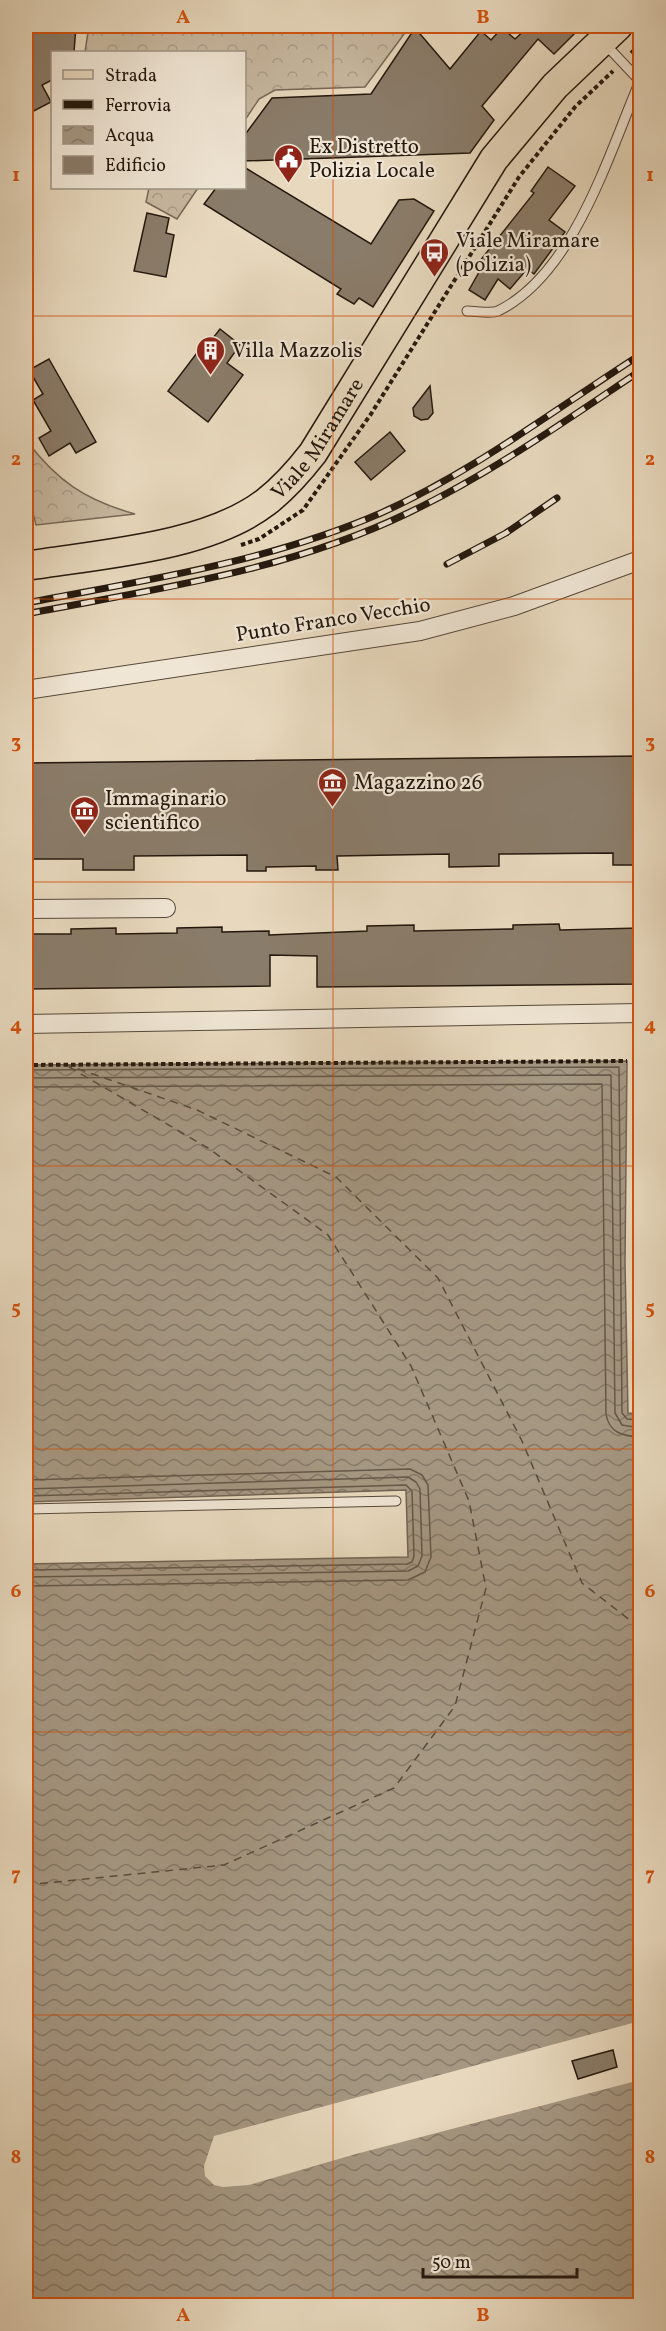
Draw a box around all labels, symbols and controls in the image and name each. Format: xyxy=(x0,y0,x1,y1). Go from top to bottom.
text: A xyxy=(176,4,190,32)
text: B xyxy=(476,4,490,32)
legend xyxy=(51,51,246,189)
text: Strada xyxy=(105,64,157,89)
text: Ferrovia xyxy=(105,94,171,119)
text: Acqua xyxy=(105,124,154,149)
place label: Ex Distretto Polizia Locale xyxy=(309,133,435,186)
public building icon: Ex Distretto Polizia Locale xyxy=(272,142,304,184)
text: Edificio xyxy=(105,154,166,179)
text: 1 xyxy=(12,162,20,190)
text: 1 xyxy=(646,162,654,190)
place label: Viale Miramare (polizia) xyxy=(456,227,600,280)
bus stop icon: Viale Miramare (polizia) xyxy=(419,236,451,278)
building icon: Villa Mazzolis xyxy=(195,334,227,376)
place label: Villa Mazzolis xyxy=(232,337,363,366)
street label: Viale Miramare xyxy=(265,373,372,507)
text: 2 xyxy=(11,446,21,474)
text: 2 xyxy=(645,446,655,474)
street label: Punto Franco Vecchio xyxy=(234,591,433,650)
text: 3 xyxy=(11,729,21,757)
text: 3 xyxy=(645,729,655,757)
museum icon: Magazzino 26 xyxy=(317,766,349,808)
place label: Magazzino 26 xyxy=(354,769,482,798)
place label: Immaginario scientifico xyxy=(105,785,226,838)
museum icon: Immaginario scientifico xyxy=(68,794,100,836)
text: 4 xyxy=(10,1012,22,1040)
text: 4 xyxy=(644,1012,656,1040)
text: 5 xyxy=(11,1295,21,1323)
text: 5 xyxy=(645,1295,655,1323)
text: 6 xyxy=(11,1578,22,1606)
text: 6 xyxy=(645,1578,656,1606)
text: 7 xyxy=(11,1861,21,1889)
text: 7 xyxy=(645,1861,655,1889)
text: 8 xyxy=(11,2144,21,2172)
text: 8 xyxy=(645,2144,655,2172)
scale bar xyxy=(423,2241,578,2279)
text: 50 m xyxy=(432,2251,471,2276)
text: A xyxy=(176,2302,190,2330)
text: B xyxy=(476,2302,490,2330)

